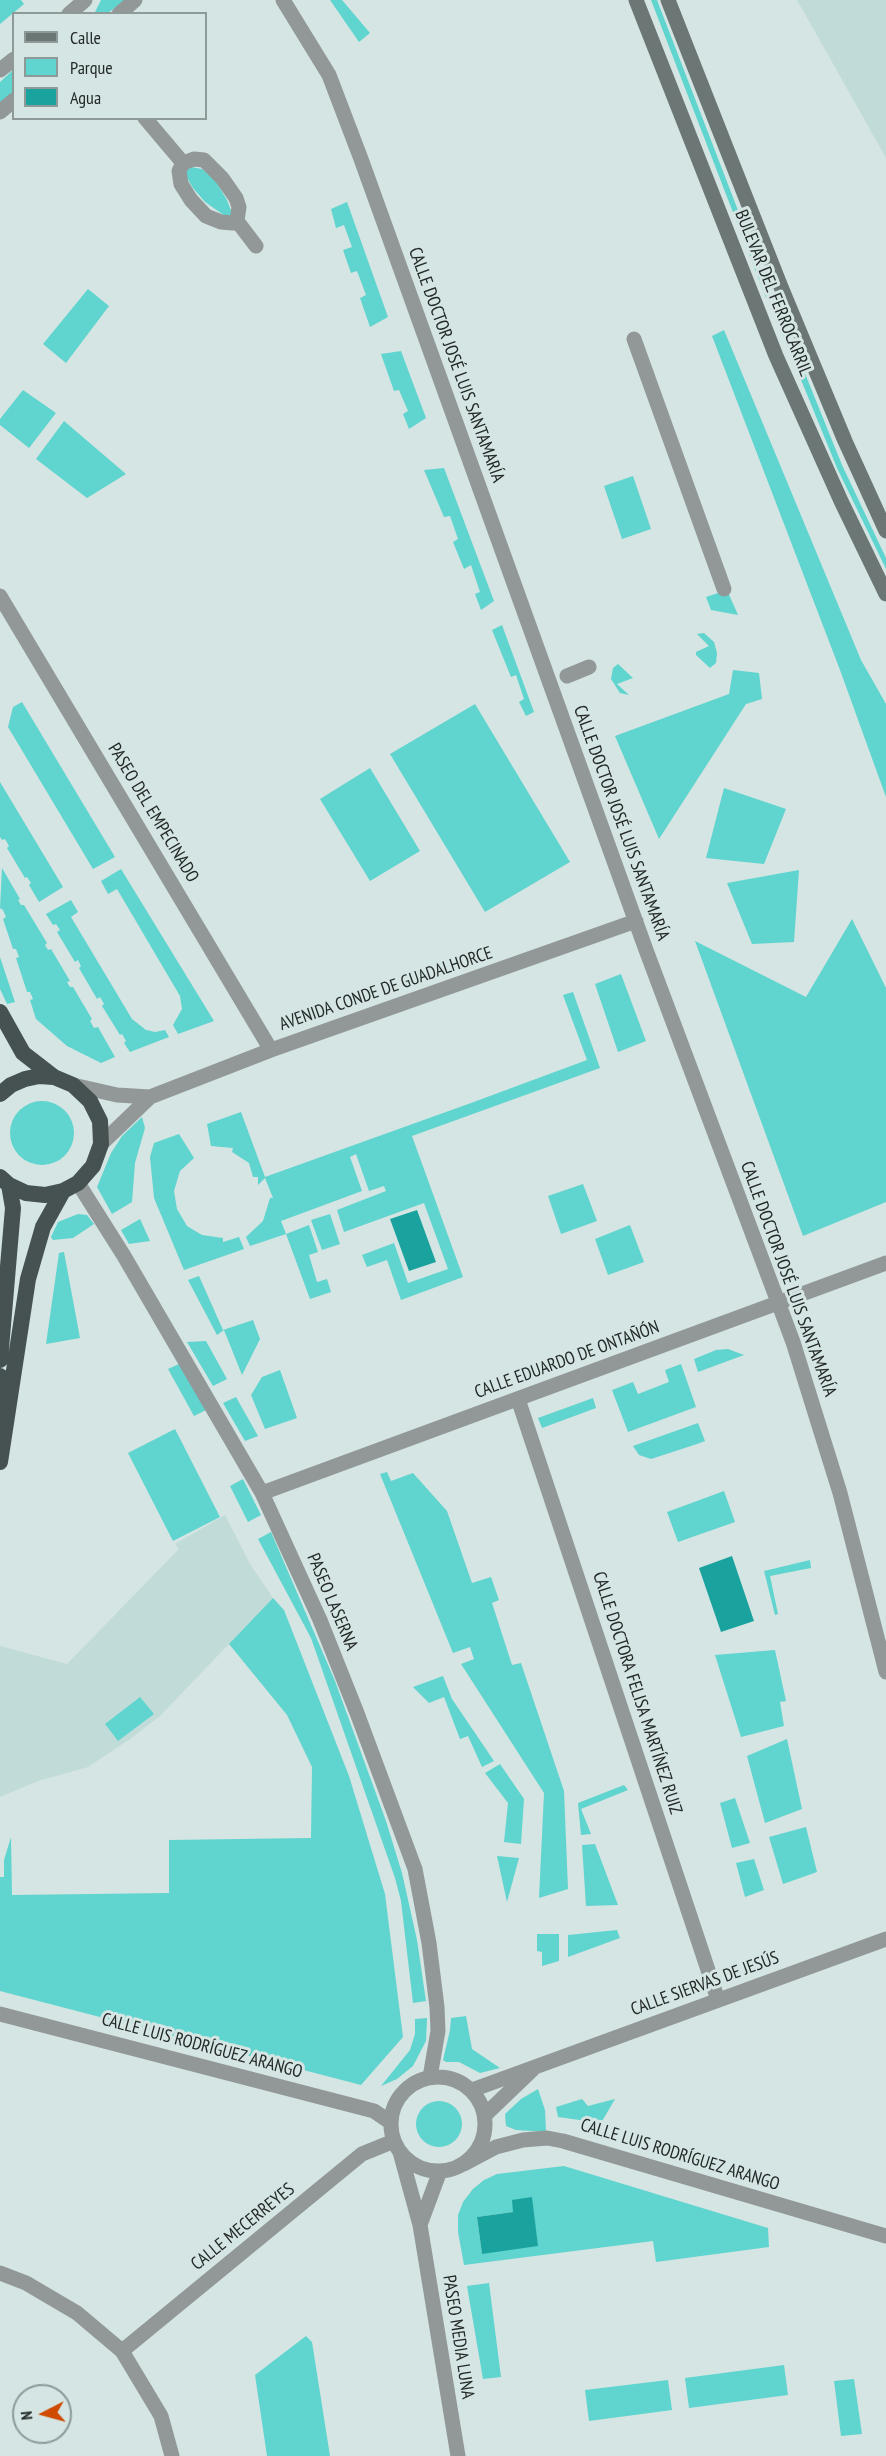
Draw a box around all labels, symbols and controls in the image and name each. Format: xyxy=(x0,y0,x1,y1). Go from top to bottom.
legend xyxy=(12,12,207,120)
text: Calle xyxy=(70,26,101,49)
text: Parque xyxy=(70,56,113,79)
text: Agua xyxy=(70,86,101,109)
street label: BULEVAR DEL FERROCARRIL xyxy=(730,207,816,379)
street label: CALLE DOCTOR JOSÉ LUIS SANTAMARÍA xyxy=(403,245,509,485)
street label: CALLE DOCTOR JOSÉ LUIS SANTAMARÍA xyxy=(568,703,674,943)
street label: PASEO DEL EMPECINADO xyxy=(103,740,203,886)
street label: AVENIDA CONDE DE GUADALHORCE xyxy=(277,942,495,1036)
street label: CALLE DOCTOR JOSÉ LUIS SANTAMARÍA xyxy=(735,1159,841,1399)
street label: CALLE EDUARDO DE ONTAÑÓN xyxy=(472,1317,662,1403)
street label: PASEO LASERNA xyxy=(302,1550,362,1654)
street label: CALLE DOCTORA FELISA MARTÍNEZ RUIZ xyxy=(588,1569,686,1817)
street label: CALLE SIERVAS DE JESÚS xyxy=(628,1947,782,2021)
street label: CALLE LUIS RODRÍGUEZ ARANGO xyxy=(99,2009,305,2083)
street label: CALLE LUIS RODRÍGUEZ ARANGO xyxy=(578,2114,782,2196)
street label: CALLE MECERREYES xyxy=(187,2179,299,2275)
street label: PASEO MEDIA LUNA xyxy=(438,2274,478,2400)
north arrow xyxy=(12,2384,72,2444)
text: N xyxy=(16,2410,36,2421)

